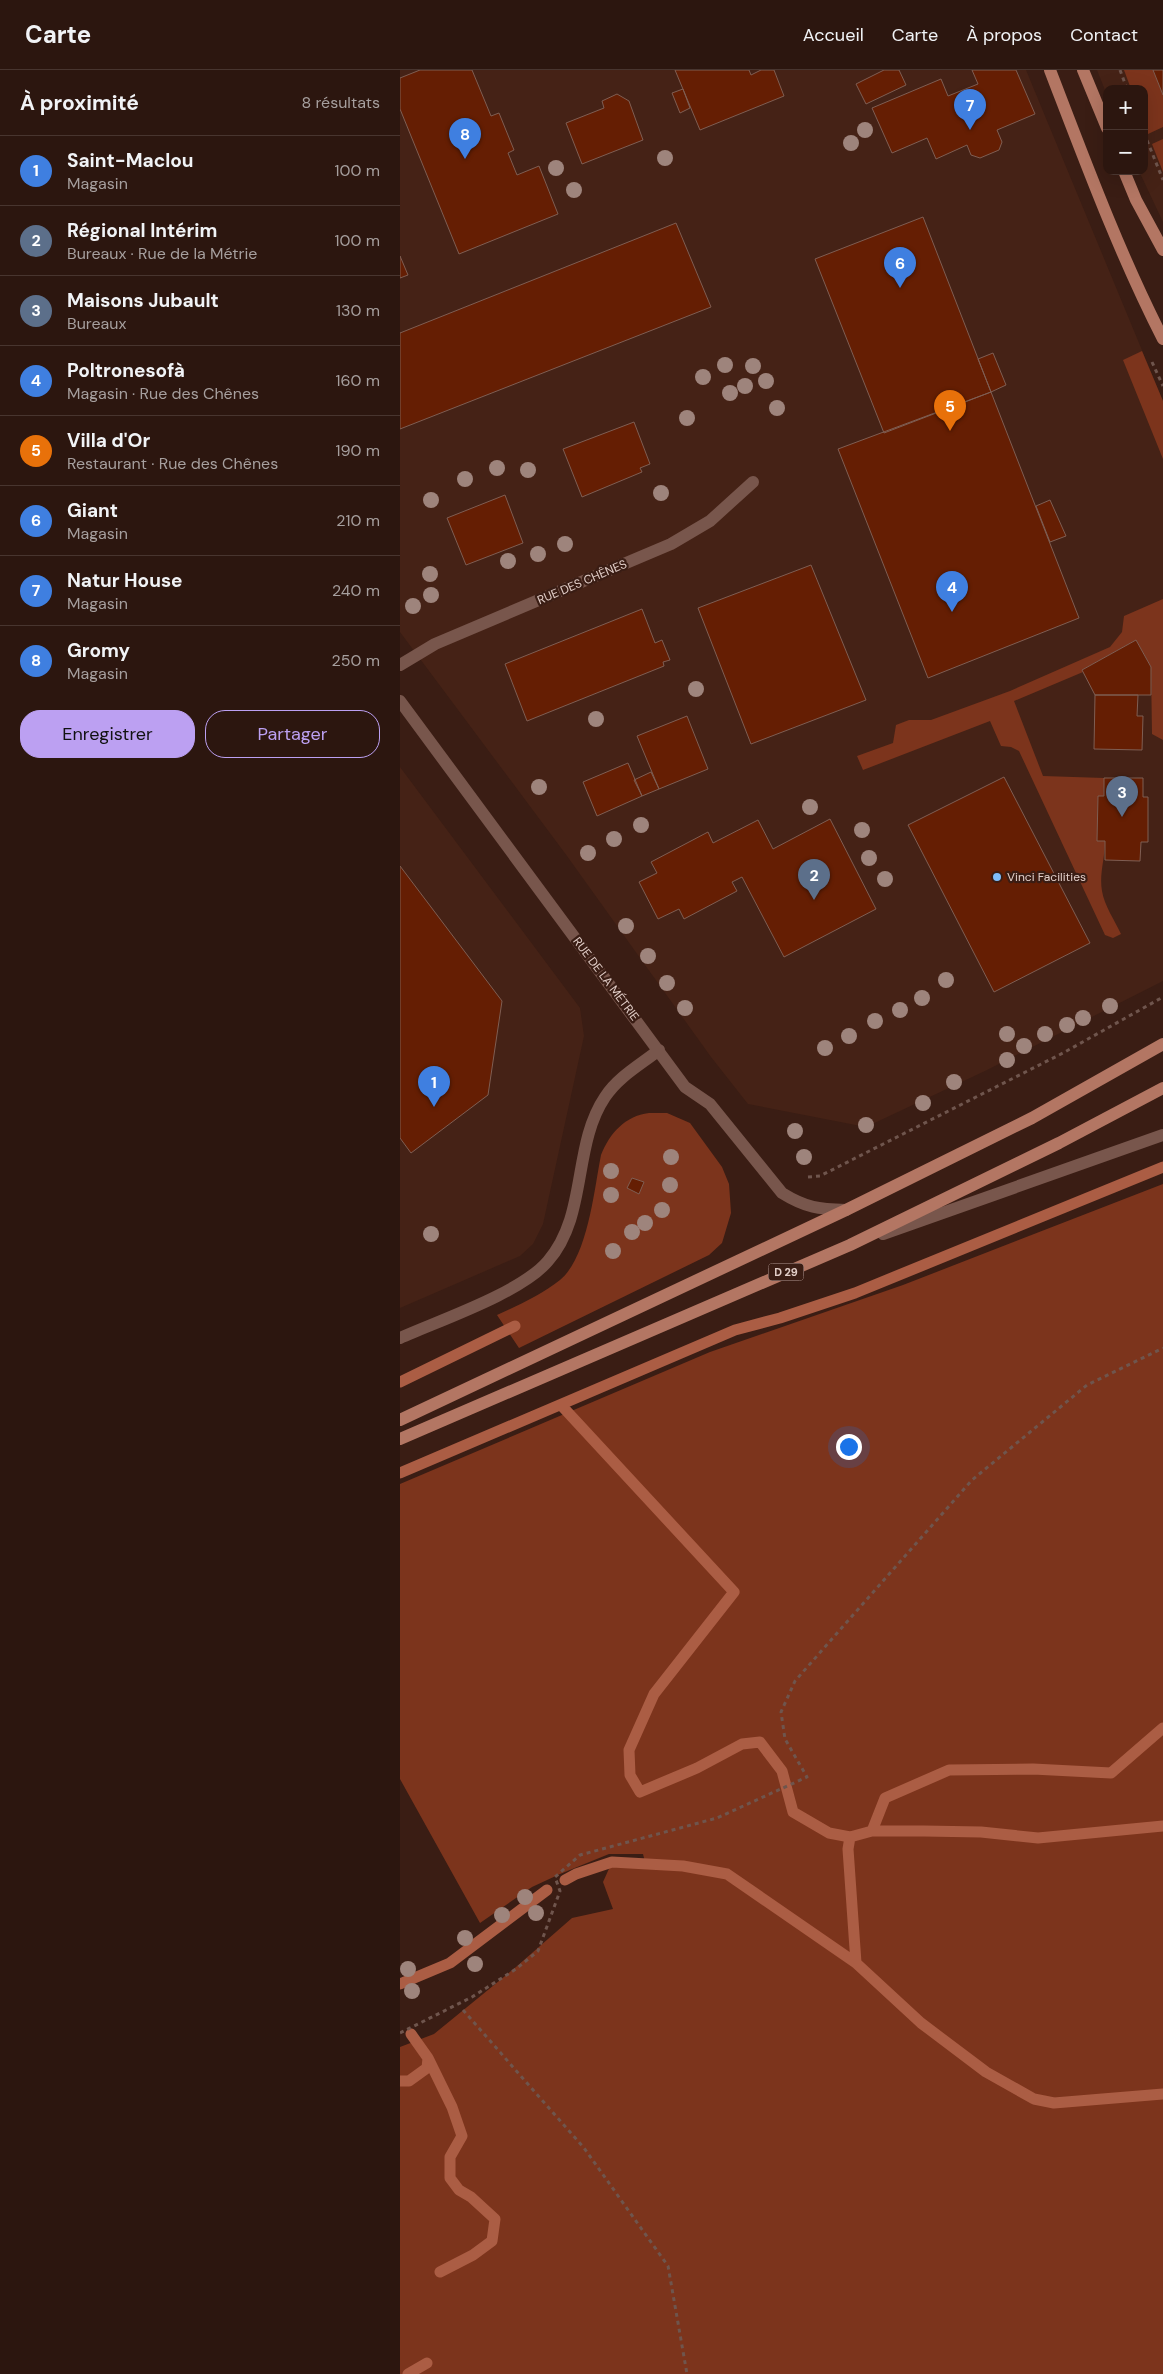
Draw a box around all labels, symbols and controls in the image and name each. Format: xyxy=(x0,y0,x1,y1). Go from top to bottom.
text: Carte xyxy=(25,19,91,50)
text: Accueil xyxy=(803,23,864,47)
text: Carte xyxy=(892,23,938,47)
text: À propos xyxy=(966,23,1042,47)
text: Contact xyxy=(1070,23,1138,47)
map controls xyxy=(1103,85,1148,175)
button: + xyxy=(1103,85,1148,130)
text: À proximité xyxy=(20,89,139,117)
pin: 7 xyxy=(954,89,986,130)
text: 8 résultats xyxy=(301,92,380,113)
pin: 8 xyxy=(449,118,481,159)
button: − xyxy=(1103,130,1148,175)
text: Saint-Maclou xyxy=(67,148,194,173)
text: 1 xyxy=(33,160,39,181)
text: 100 m xyxy=(335,160,380,181)
text: Magasin xyxy=(67,173,128,194)
text: Régional Intérim xyxy=(67,218,217,243)
text: 2 xyxy=(31,230,41,251)
text: 100 m xyxy=(335,230,380,251)
text: Bureaux · Rue de la Métrie xyxy=(67,243,257,264)
pin: 6 xyxy=(884,247,916,288)
text: Maisons Jubault xyxy=(67,288,219,313)
text: 3 xyxy=(31,300,41,321)
text: 130 m xyxy=(336,300,380,321)
text: Bureaux xyxy=(67,313,126,334)
text: Poltronesofà xyxy=(67,358,185,383)
text: 4 xyxy=(31,370,41,391)
text: 160 m xyxy=(336,370,380,391)
text: Magasin · Rue des Chênes xyxy=(67,383,259,404)
pin: 5 xyxy=(934,390,966,431)
text: Villa d'Or xyxy=(67,428,150,453)
text: 5 xyxy=(31,440,41,461)
text: 190 m xyxy=(336,440,380,461)
text: Restaurant · Rue des Chênes xyxy=(67,453,278,474)
text: Giant xyxy=(67,498,118,523)
text: 6 xyxy=(31,510,41,531)
text: 210 m xyxy=(336,510,380,531)
text: Magasin xyxy=(67,523,128,544)
street label: RUE DES CHÊNES xyxy=(535,556,629,608)
text: Natur House xyxy=(67,568,182,593)
pin: 4 xyxy=(936,571,968,612)
text: 7 xyxy=(32,580,40,601)
text: 240 m xyxy=(332,580,380,601)
text: Magasin xyxy=(67,593,128,614)
text: Gromy xyxy=(67,638,130,663)
text: 8 xyxy=(31,650,41,671)
text: 250 m xyxy=(332,650,380,671)
text: Magasin xyxy=(67,663,128,684)
button: Enregistrer xyxy=(20,710,195,758)
button: Partager xyxy=(205,710,380,758)
pin: 3 xyxy=(1106,776,1138,817)
pin: 2 xyxy=(798,859,830,900)
place label: Vinci Facilities xyxy=(1007,869,1086,885)
marker: Vinci Facilities xyxy=(991,871,1003,883)
street label: RUE DE LA MÉTRIE xyxy=(569,934,643,1024)
pin: 1 xyxy=(418,1066,450,1107)
road number: D 29 xyxy=(768,1264,804,1280)
your location xyxy=(836,1434,862,1460)

